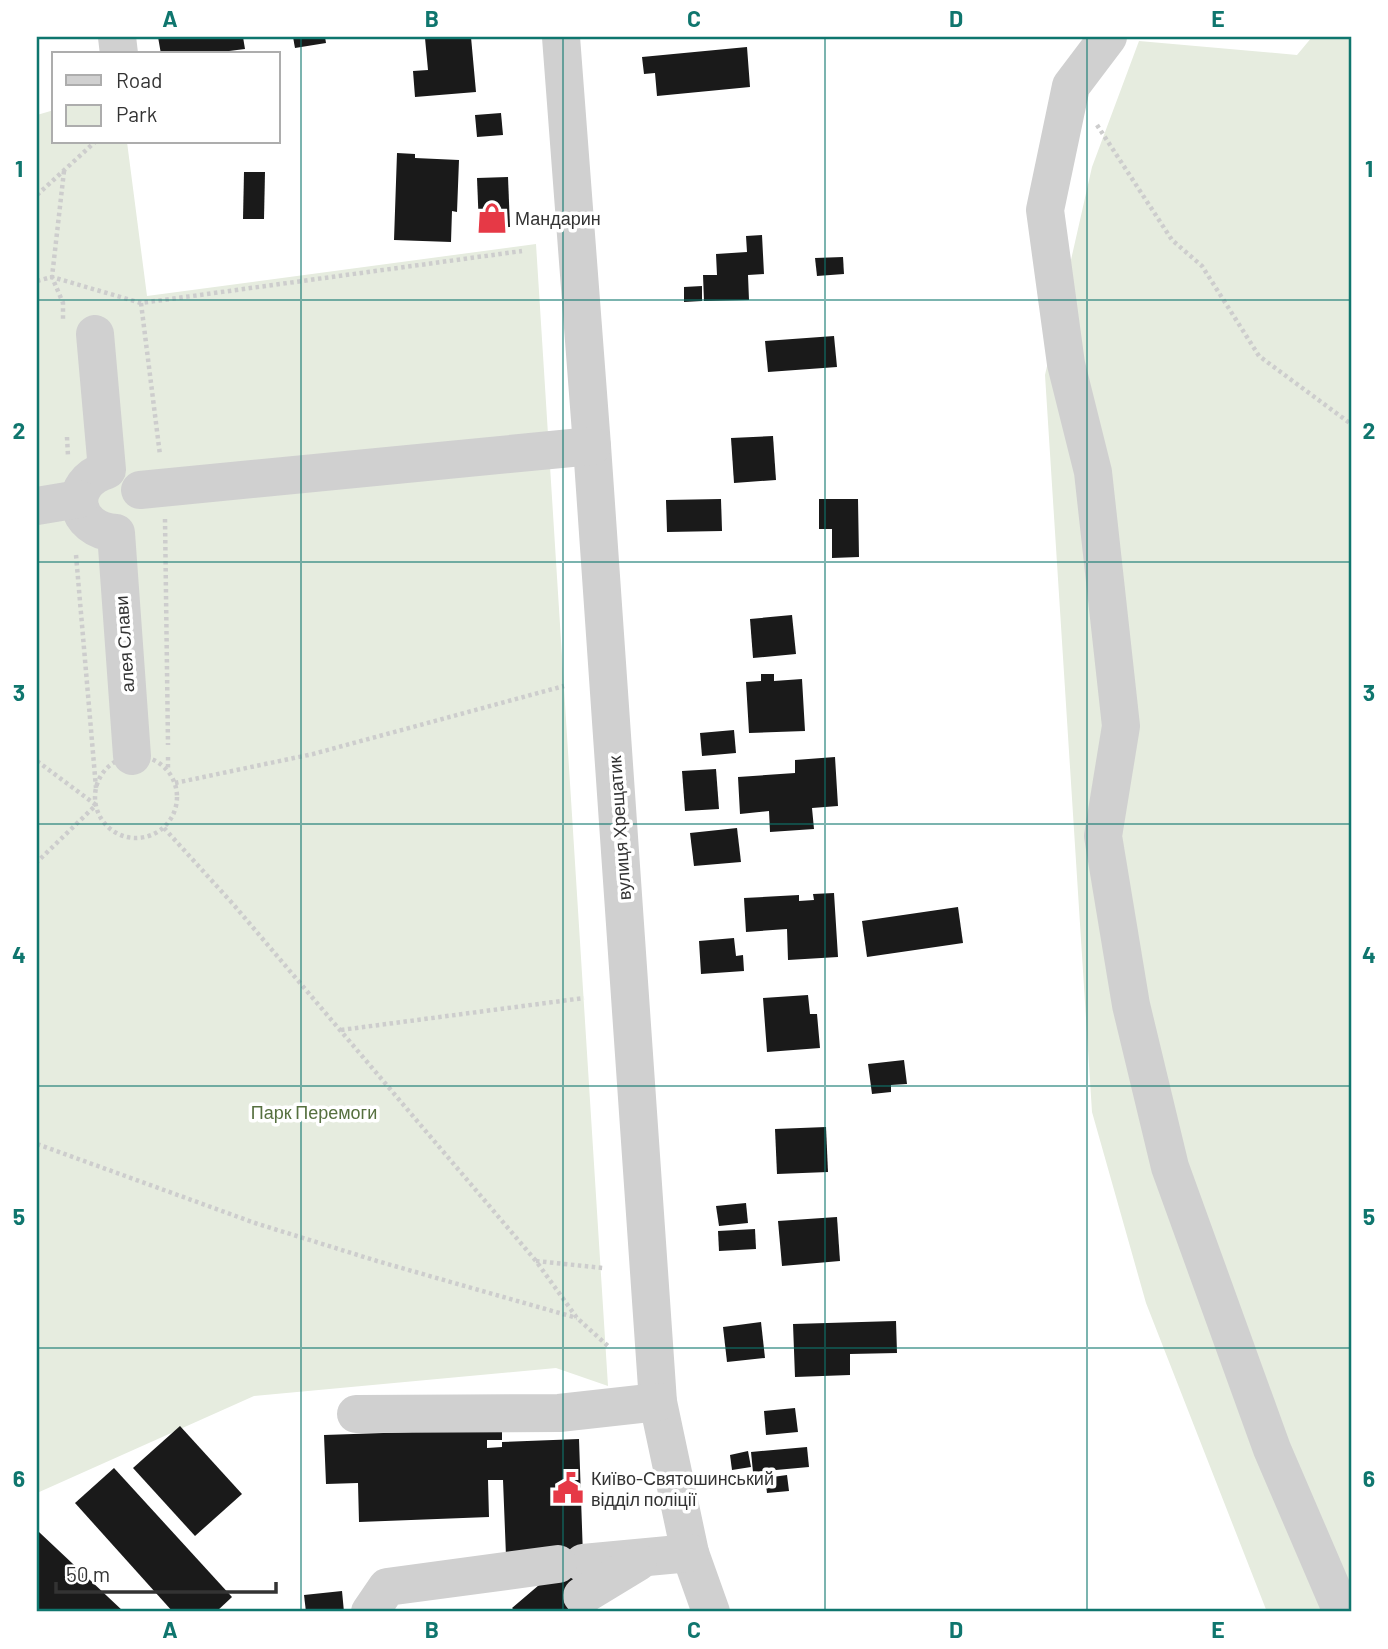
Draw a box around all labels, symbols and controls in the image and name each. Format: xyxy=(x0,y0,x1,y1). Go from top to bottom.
text: A xyxy=(162,4,178,32)
text: B xyxy=(425,4,439,32)
text: C xyxy=(687,4,701,32)
text: D xyxy=(949,4,963,32)
text: E xyxy=(1211,4,1225,32)
legend xyxy=(52,52,280,144)
text: Road xyxy=(116,67,162,92)
text: Park xyxy=(116,101,157,126)
text: 1 xyxy=(15,154,23,182)
text: 1 xyxy=(1365,154,1373,182)
shop icon: Мандарин xyxy=(475,201,509,235)
place label: Мандарин xyxy=(515,207,601,229)
text: 2 xyxy=(13,416,25,444)
text: 2 xyxy=(1363,416,1375,444)
street label: алея Слави xyxy=(110,595,138,693)
text: 3 xyxy=(13,678,25,706)
text: 3 xyxy=(1363,678,1375,706)
street label: вулиця Хрещатик xyxy=(603,755,635,901)
text: 4 xyxy=(12,940,26,968)
text: 4 xyxy=(1362,940,1376,968)
park label: Парк Перемоги xyxy=(251,1101,377,1123)
text: 5 xyxy=(13,1202,25,1230)
text: 5 xyxy=(1363,1202,1375,1230)
text: 6 xyxy=(13,1464,25,1492)
text: 6 xyxy=(1363,1464,1375,1492)
place label: Київо-Святошинський відділ поліції xyxy=(591,1467,774,1510)
public building icon: Київо-Святошинський відділ поліції xyxy=(551,1471,585,1505)
scale bar xyxy=(56,1551,276,1595)
text: 50 m xyxy=(66,1561,110,1586)
text: A xyxy=(162,1615,178,1643)
text: B xyxy=(425,1615,439,1643)
text: C xyxy=(687,1615,701,1643)
text: D xyxy=(949,1615,963,1643)
text: E xyxy=(1211,1615,1225,1643)

